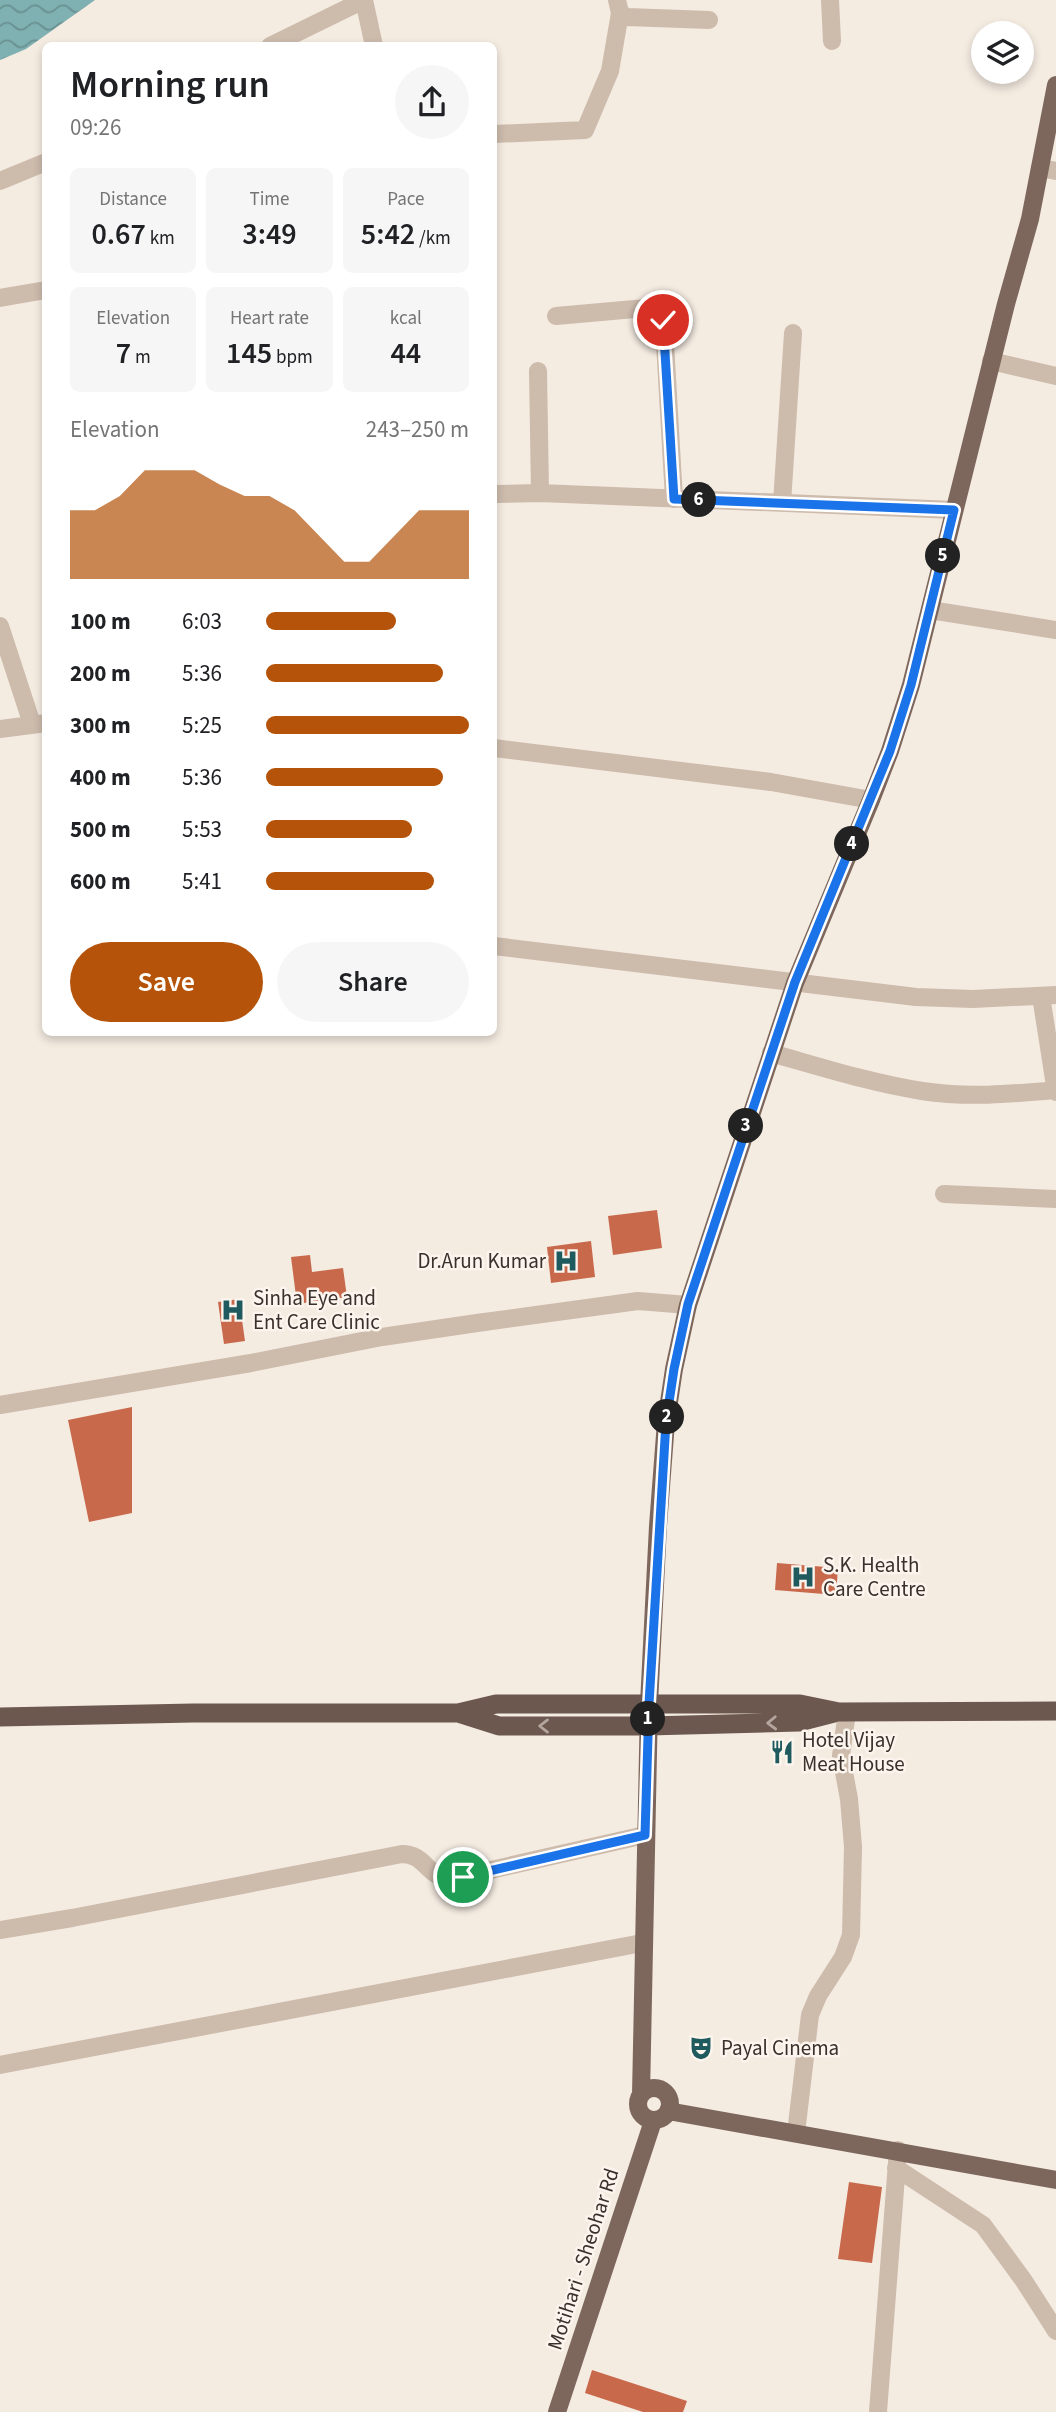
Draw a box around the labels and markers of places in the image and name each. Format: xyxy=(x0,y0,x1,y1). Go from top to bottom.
pin xyxy=(633,290,693,350)
pin: 6 xyxy=(682,482,716,518)
pin: 5 xyxy=(926,538,960,574)
pin: 4 xyxy=(834,826,870,862)
pin: 3 xyxy=(728,1108,764,1144)
place label: Dr.Arun Kumar xyxy=(417,1246,547,1276)
hospital icon: Dr.Arun Kumar xyxy=(552,1247,580,1275)
place label: Sinha Eye and Ent Care Clinic xyxy=(253,1283,380,1337)
hospital icon: Sinha Eye and Ent Care Clinic xyxy=(219,1296,247,1324)
pin: 2 xyxy=(650,1400,684,1434)
place label: S.K. Health Care Centre xyxy=(823,1550,926,1604)
hospital icon: S.K. Health Care Centre xyxy=(789,1563,817,1591)
pin: 1 xyxy=(630,1702,666,1736)
place label: Hotel Vijay Meat House xyxy=(802,1725,905,1779)
restaurant icon: Hotel Vijay Meat House xyxy=(768,1738,796,1766)
pin xyxy=(433,1847,493,1907)
place label: Payal Cinema xyxy=(721,2033,839,2063)
theatre icon: Payal Cinema xyxy=(687,2034,715,2062)

